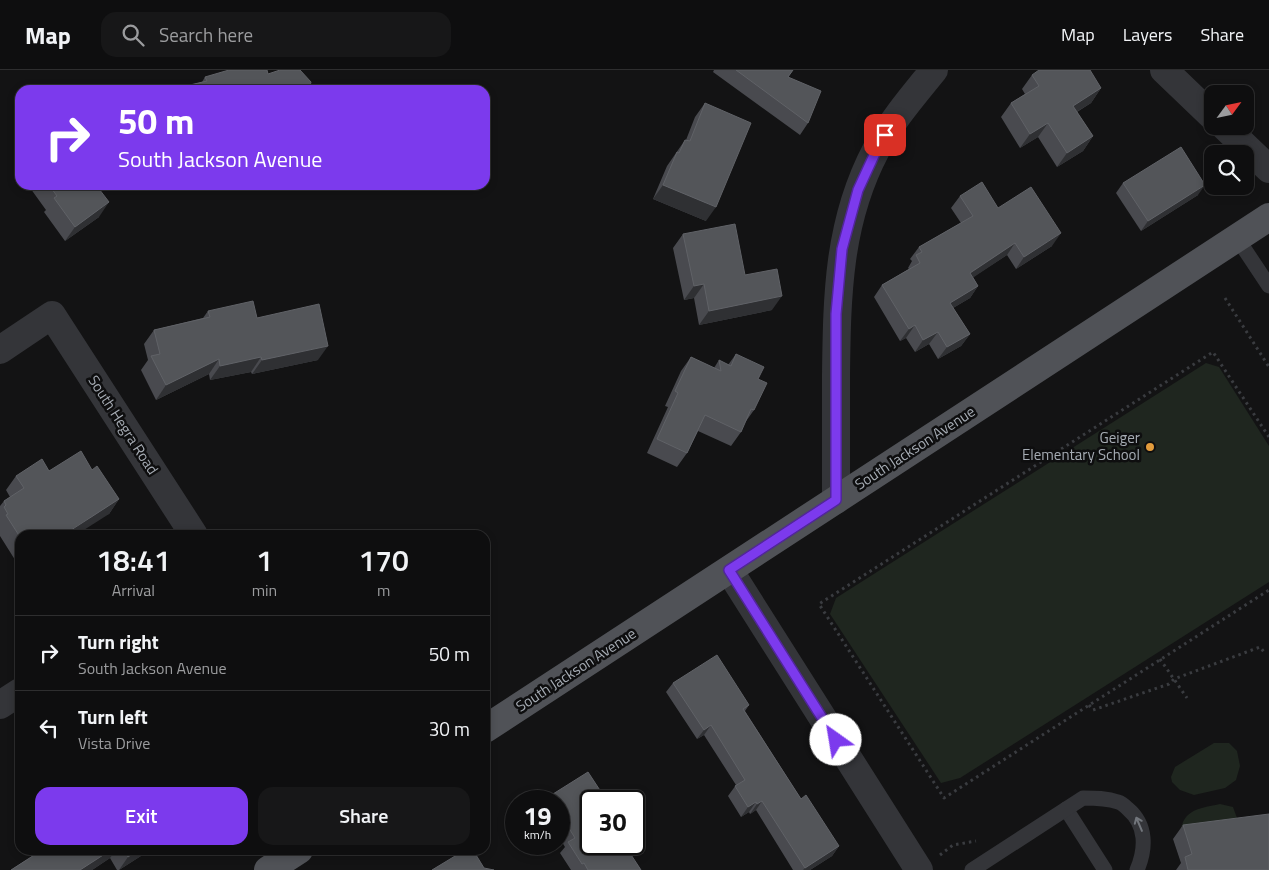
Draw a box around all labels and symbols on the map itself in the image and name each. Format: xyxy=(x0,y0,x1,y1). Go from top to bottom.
north arrow xyxy=(1204,85,1254,135)
pin xyxy=(864,114,906,156)
street label: South Hegra Road xyxy=(83,370,164,479)
street label: South Jackson Avenue xyxy=(850,400,979,495)
place label: Geiger Elementary School xyxy=(1022,426,1140,466)
marker: Geiger Elementary School xyxy=(1144,441,1156,453)
street label: South Jackson Avenue xyxy=(511,622,640,717)
position arrow xyxy=(809,713,861,765)
speed limit sign: 30 xyxy=(580,790,645,855)
one-way arrow xyxy=(1133,816,1142,831)

